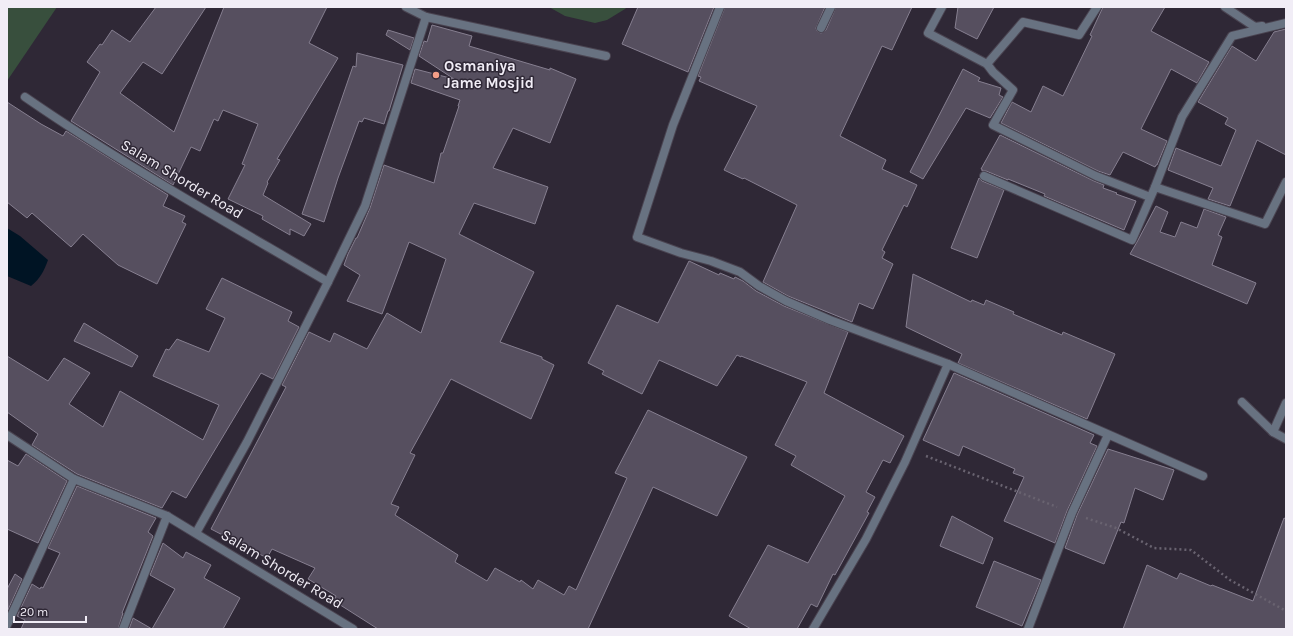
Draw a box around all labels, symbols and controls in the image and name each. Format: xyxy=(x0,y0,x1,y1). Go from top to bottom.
place label: Osmaniya Jame Mosjid xyxy=(444,57,534,92)
marker: Osmaniya Jame Mosjid xyxy=(431,70,441,80)
street label: Salam Shorder Road xyxy=(118,135,246,223)
street label: Salam Shorder Road xyxy=(218,525,346,613)
scale bar xyxy=(14,598,86,624)
text: 20 m xyxy=(20,605,48,619)

